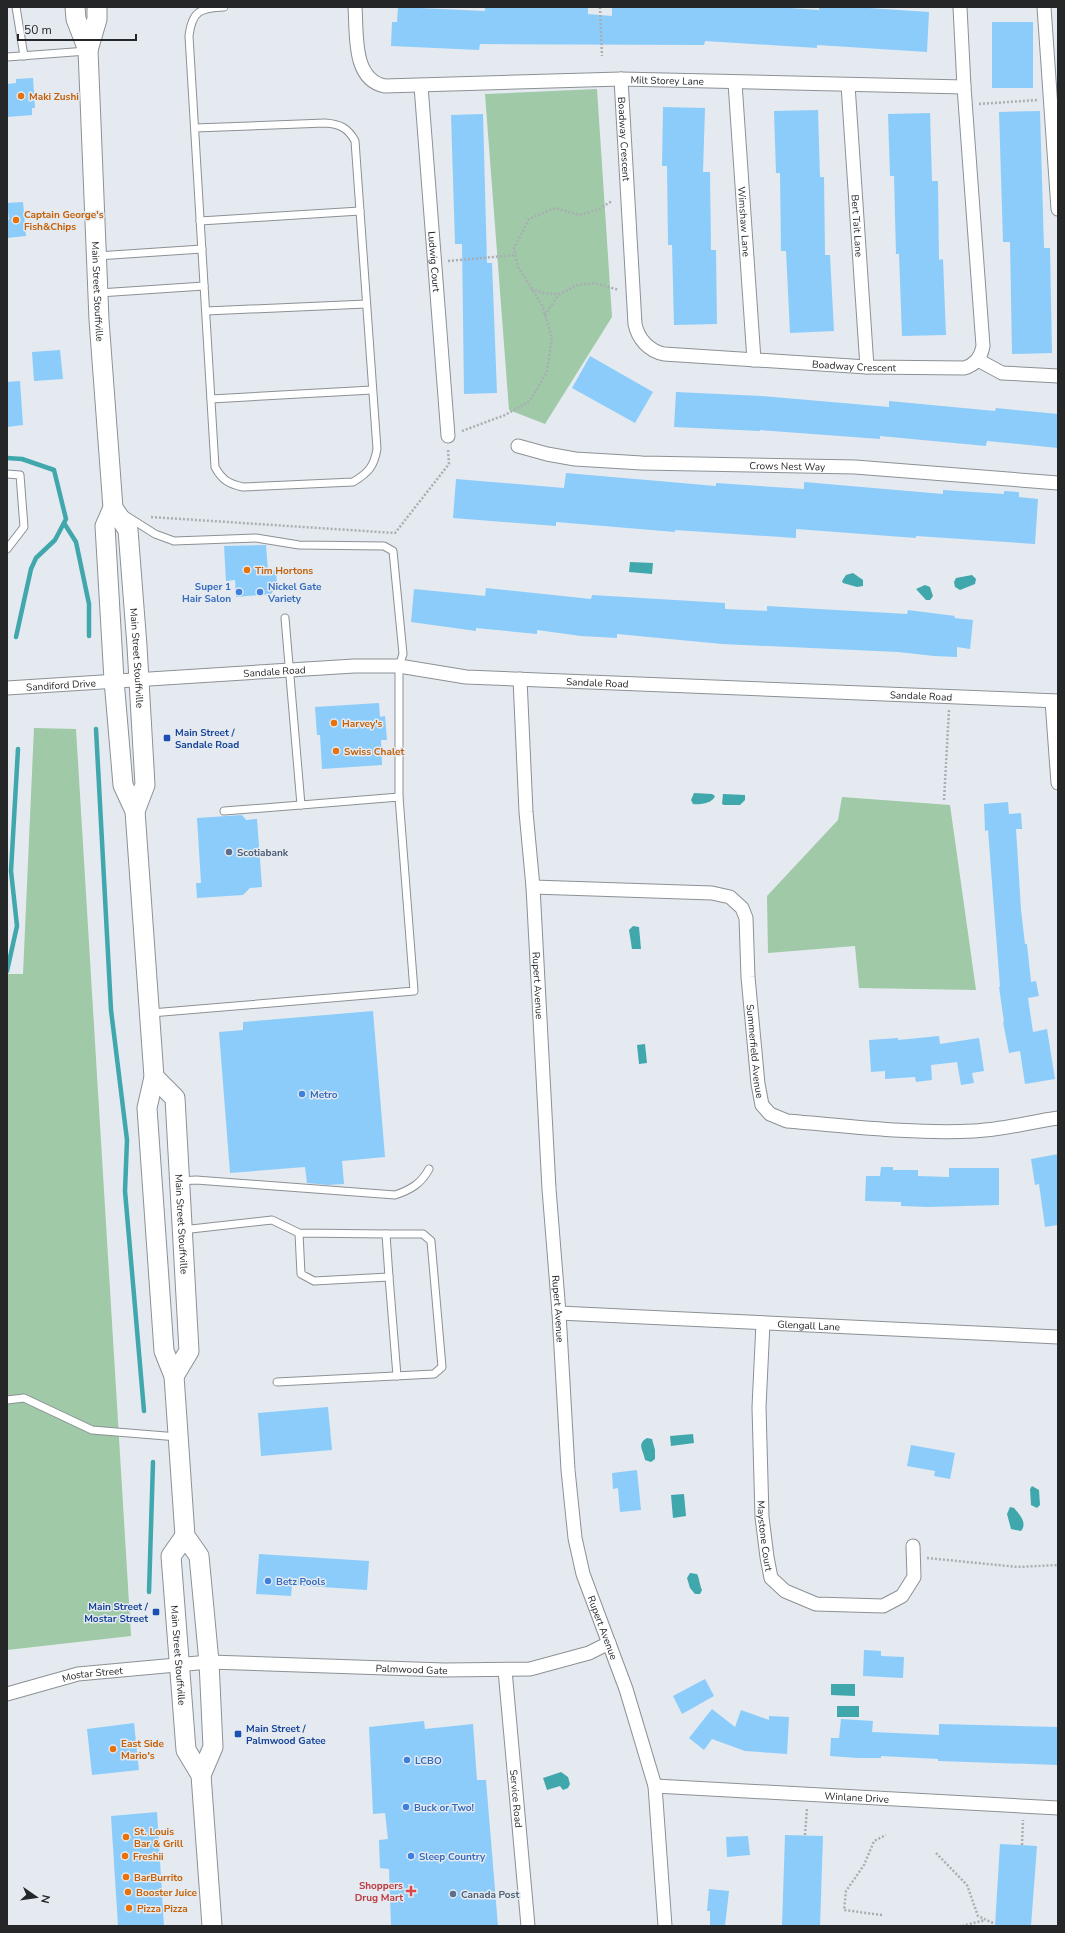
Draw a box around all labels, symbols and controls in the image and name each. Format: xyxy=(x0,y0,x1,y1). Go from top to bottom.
scale bar xyxy=(18,16,136,42)
text: 50 m xyxy=(24,22,52,38)
street label: Milt Storey Lane xyxy=(630,73,704,89)
place label: Maki Zushi xyxy=(29,90,79,104)
marker: Maki Zushi xyxy=(16,91,26,101)
street label: Boadway Crescent xyxy=(614,97,633,182)
street label: Wimshaw Lane xyxy=(734,186,753,257)
street label: Bert Tait Lane xyxy=(847,194,866,258)
place label: Captain George's Fish&Chips xyxy=(24,208,104,234)
marker: Captain George's Fish&Chips xyxy=(11,215,21,225)
street label: Ludwig Court xyxy=(424,231,443,293)
street label: Main Street Stouffville xyxy=(88,241,107,342)
street label: Boadway Crescent xyxy=(812,357,897,375)
street label: Crows Nest Way xyxy=(749,459,826,474)
place label: Tim Hortons xyxy=(255,564,313,578)
marker: Tim Hortons xyxy=(242,565,252,575)
place label: Super 1 Hair Salon xyxy=(182,580,231,606)
place label: Nickel Gate Variety xyxy=(267,580,322,606)
marker: Super 1 Hair Salon xyxy=(234,587,244,597)
marker: Nickel Gate Variety xyxy=(255,587,265,597)
street label: Main Street Stouffville xyxy=(126,608,147,709)
street label: Sandale Road xyxy=(243,663,306,681)
street label: Sandale Road xyxy=(566,675,629,692)
street label: Sandiford Drive xyxy=(26,676,96,695)
street label: Sandale Road xyxy=(890,688,953,705)
place label: Harvey's xyxy=(342,717,383,731)
marker: Harvey's xyxy=(329,718,339,728)
place label: Main Street / Sandale Road xyxy=(175,726,239,752)
marker: Main Street / Sandale Road xyxy=(162,733,172,743)
place label: Swiss Chalet xyxy=(344,745,404,759)
marker: Swiss Chalet xyxy=(331,746,341,756)
place label: Scotiabank xyxy=(237,846,289,860)
marker: Scotiabank xyxy=(224,847,234,857)
street label: Rupert Avenue xyxy=(528,951,546,1020)
street label: Summerfield Avenue xyxy=(743,1003,767,1099)
place label: Metro xyxy=(310,1088,338,1102)
marker: Metro xyxy=(297,1089,307,1099)
street label: Main Street Stouffville xyxy=(171,1174,191,1275)
street label: Rupert Avenue xyxy=(548,1275,567,1343)
street label: Glengall Lane xyxy=(777,1318,840,1335)
street label: Maystone Court xyxy=(754,1500,776,1573)
place label: Betz Pools xyxy=(276,1575,326,1589)
marker: Betz Pools xyxy=(263,1576,273,1586)
street label: Rupert Avenue xyxy=(584,1594,620,1662)
place label: Main Street / Mostar Street xyxy=(84,1600,149,1626)
street label: Main Street Stouffville xyxy=(167,1605,189,1706)
marker: Main Street / Mostar Street xyxy=(151,1607,161,1617)
street label: Palmwood Gate xyxy=(375,1662,448,1678)
street label: Mostar Street xyxy=(61,1664,124,1686)
place label: Main Street / Palmwood Gatee xyxy=(246,1722,326,1748)
marker: Main Street / Palmwood Gatee xyxy=(233,1729,243,1739)
place label: East Side Mario's xyxy=(121,1737,165,1763)
marker: East Side Mario's xyxy=(108,1744,118,1754)
place label: LCBO xyxy=(415,1754,442,1768)
marker: LCBO xyxy=(402,1755,412,1765)
street label: Service Road xyxy=(506,1769,525,1829)
street label: Winlane Drive xyxy=(824,1789,889,1807)
place label: Buck or Two! xyxy=(414,1801,475,1815)
marker: Buck or Two! xyxy=(401,1802,411,1812)
place label: St. Louis Bar & Grill xyxy=(134,1825,184,1851)
marker: St. Louis Bar & Grill xyxy=(121,1832,131,1842)
place label: Freshii xyxy=(133,1850,164,1864)
place label: Sleep Country xyxy=(419,1850,486,1864)
marker: Freshii xyxy=(120,1851,130,1861)
marker: Sleep Country xyxy=(406,1851,416,1861)
place label: BarBurrito xyxy=(134,1871,183,1885)
marker: BarBurrito xyxy=(121,1872,131,1882)
north arrow xyxy=(16,1877,56,1917)
place label: Shoppers Drug Mart xyxy=(355,1879,403,1905)
place label: Booster Juice xyxy=(136,1886,198,1900)
marker: Shoppers Drug Mart xyxy=(406,1886,416,1896)
marker: Booster Juice xyxy=(123,1887,133,1897)
place label: Canada Post xyxy=(461,1888,519,1902)
marker: Canada Post xyxy=(448,1889,458,1899)
text: N xyxy=(37,1893,53,1905)
place label: Pizza Pizza xyxy=(137,1902,188,1916)
marker: Pizza Pizza xyxy=(124,1903,134,1913)

